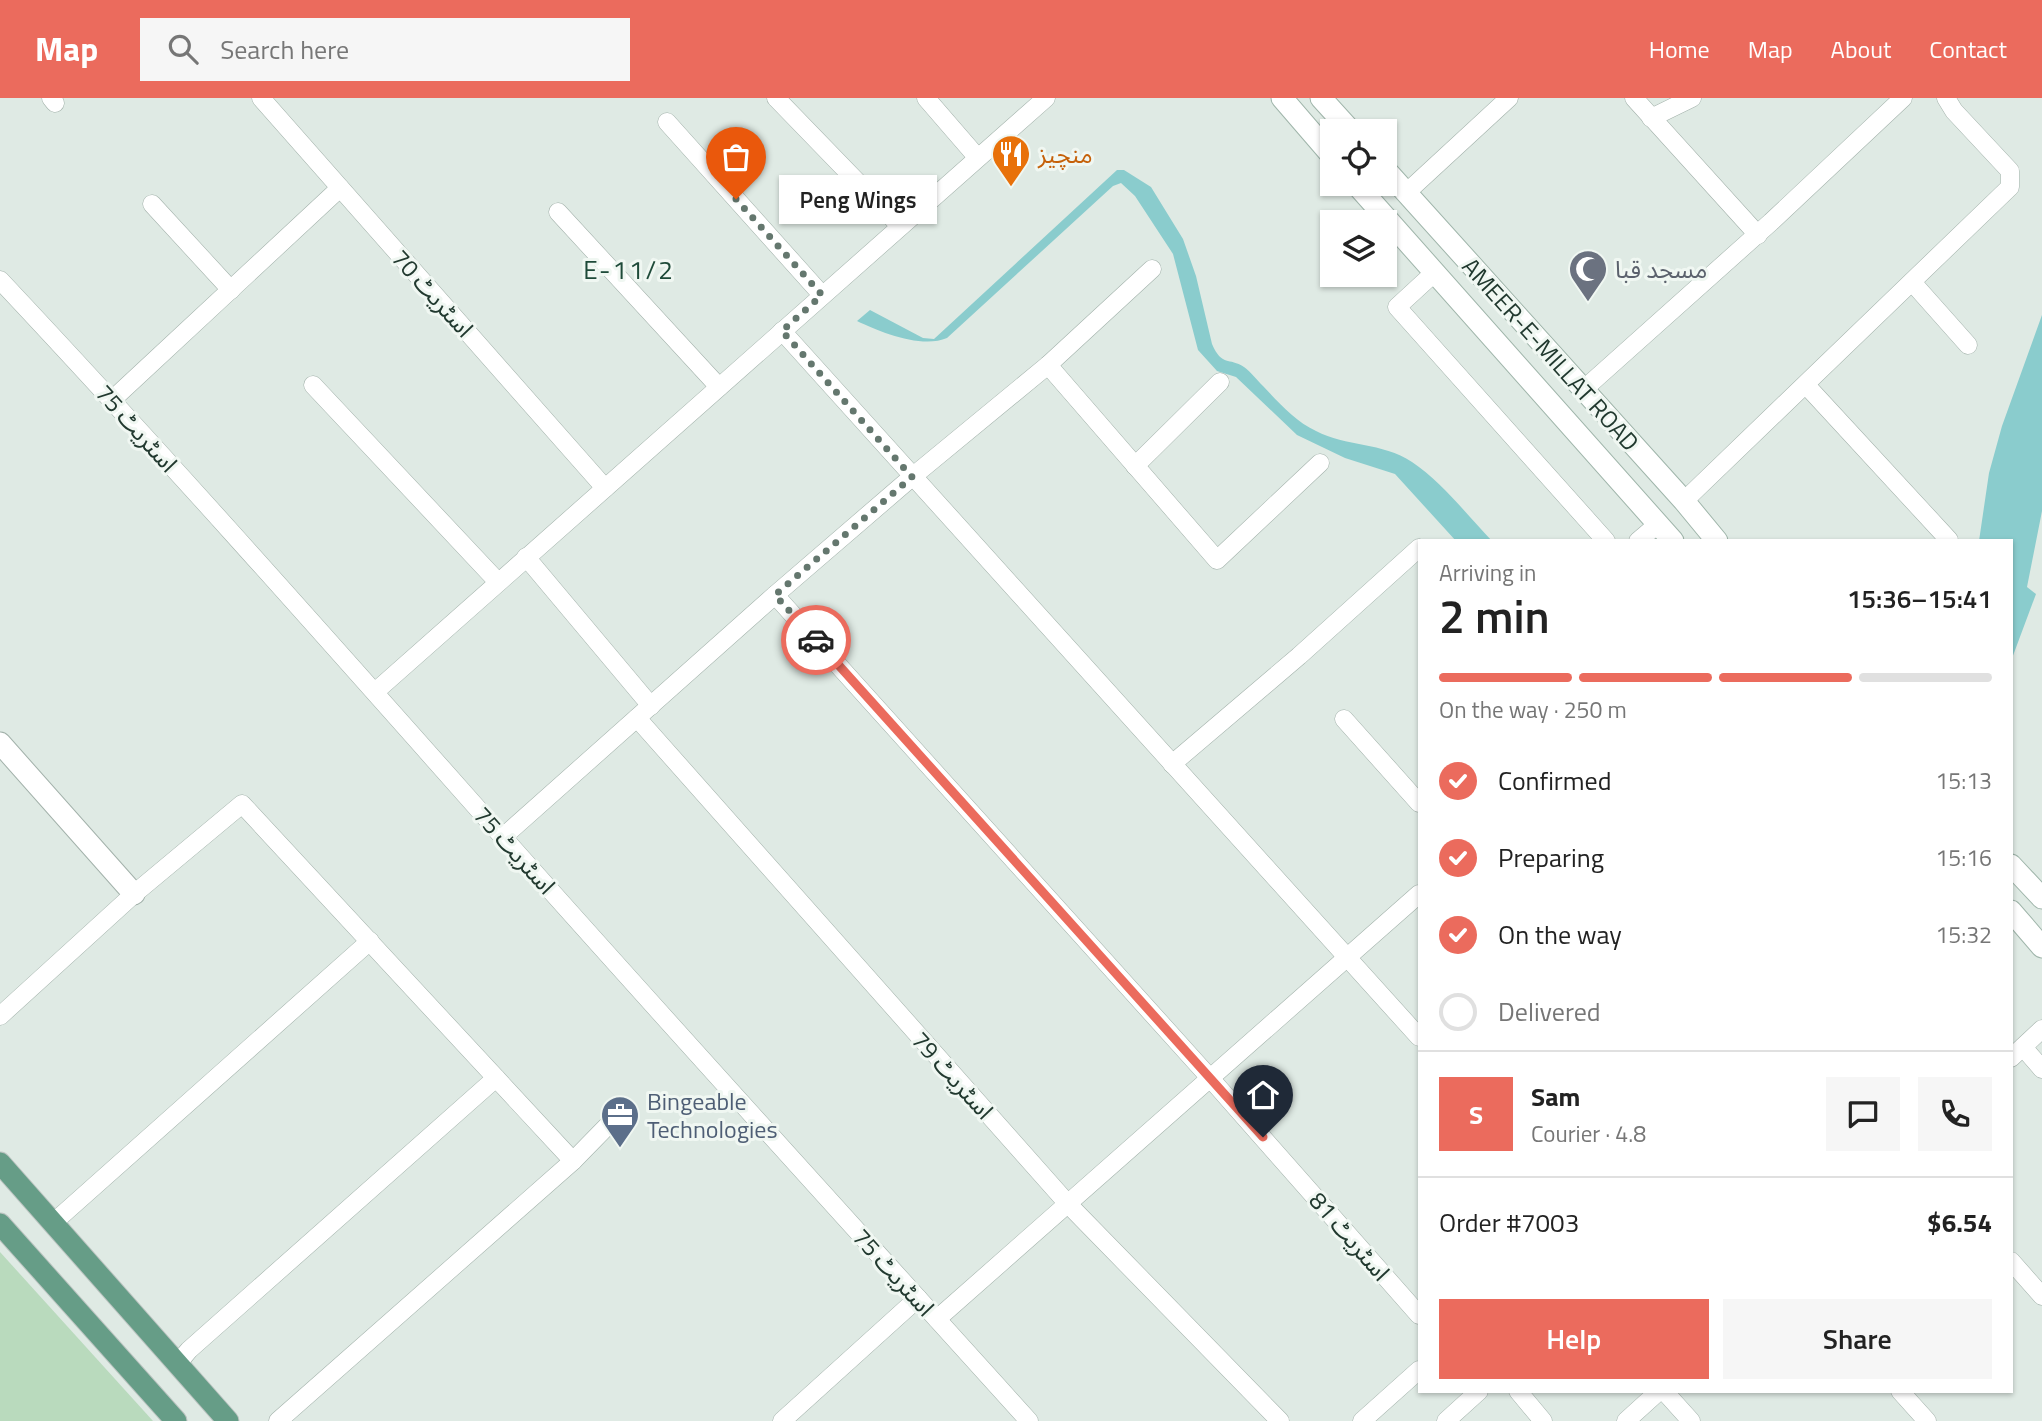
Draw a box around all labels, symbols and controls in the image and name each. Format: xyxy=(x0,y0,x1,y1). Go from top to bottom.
search box xyxy=(140,18,630,81)
text: Map xyxy=(35,24,98,74)
icon: search xyxy=(164,30,202,68)
text: Search here xyxy=(220,30,349,69)
text: Home xyxy=(1649,31,1710,67)
text: Map xyxy=(1748,31,1793,67)
text: About xyxy=(1831,31,1891,67)
text: Contact xyxy=(1929,31,2007,67)
map controls xyxy=(1320,119,1397,287)
button: locate xyxy=(1320,119,1397,196)
pin xyxy=(706,127,766,199)
restaurant icon: منچیز xyxy=(990,133,1032,188)
place label: منچیز xyxy=(1037,136,1093,172)
icon: bag xyxy=(717,138,755,176)
callout: Peng Wings xyxy=(778,174,936,224)
text: Peng Wings xyxy=(800,182,916,217)
button: layers xyxy=(1320,210,1397,287)
street label: اسٹریٹ 70 xyxy=(384,241,482,345)
mosque icon: مسجد قبا xyxy=(1567,248,1609,303)
street label: AMEER-E-MILLAT ROAD xyxy=(1454,249,1648,459)
district label: E-11/2 xyxy=(583,250,675,289)
place label: مسجد قبا xyxy=(1615,251,1707,287)
street label: اسٹریٹ 75 xyxy=(88,376,186,480)
text: Arriving in xyxy=(1439,555,1536,590)
text: 15:36–15:41 xyxy=(1847,579,1992,618)
text: 2 min xyxy=(1439,581,1550,651)
courier xyxy=(781,605,851,675)
icon: car xyxy=(797,621,835,659)
text: On the way · 250 m xyxy=(1439,692,1627,727)
text: Confirmed xyxy=(1498,761,1612,800)
icon: check xyxy=(1439,762,1477,800)
text: 15:13 xyxy=(1935,763,1992,798)
street label: اسٹریٹ 75 xyxy=(466,798,564,902)
text: Preparing xyxy=(1498,838,1604,877)
icon: check xyxy=(1439,839,1477,877)
text: 15:16 xyxy=(1935,840,1992,875)
text: On the way xyxy=(1498,915,1622,954)
icon: check xyxy=(1439,916,1477,954)
text: 15:32 xyxy=(1935,917,1992,952)
text: Delivered xyxy=(1498,992,1601,1031)
street label: اسٹریٹ 79 xyxy=(904,1023,1002,1127)
pin xyxy=(1233,1065,1293,1137)
icon: home xyxy=(1244,1076,1282,1114)
text: Sam xyxy=(1531,1077,1580,1116)
button: chat xyxy=(1826,1077,1900,1151)
button: phone xyxy=(1918,1077,1992,1151)
place label: Bingeable Technologies xyxy=(647,1083,778,1147)
office icon: Bingeable Technologies xyxy=(599,1094,641,1149)
text: S xyxy=(1469,1095,1483,1134)
text: Courier · 4.8 xyxy=(1531,1116,1646,1151)
street label: اسٹریٹ 81 xyxy=(1301,1183,1399,1289)
text: Order #7003 xyxy=(1439,1203,1579,1242)
text: $6.54 xyxy=(1927,1203,1992,1242)
street label: اسٹریٹ 75 xyxy=(845,1220,943,1324)
button: Help xyxy=(1439,1299,1709,1379)
button: Share xyxy=(1723,1299,1992,1379)

